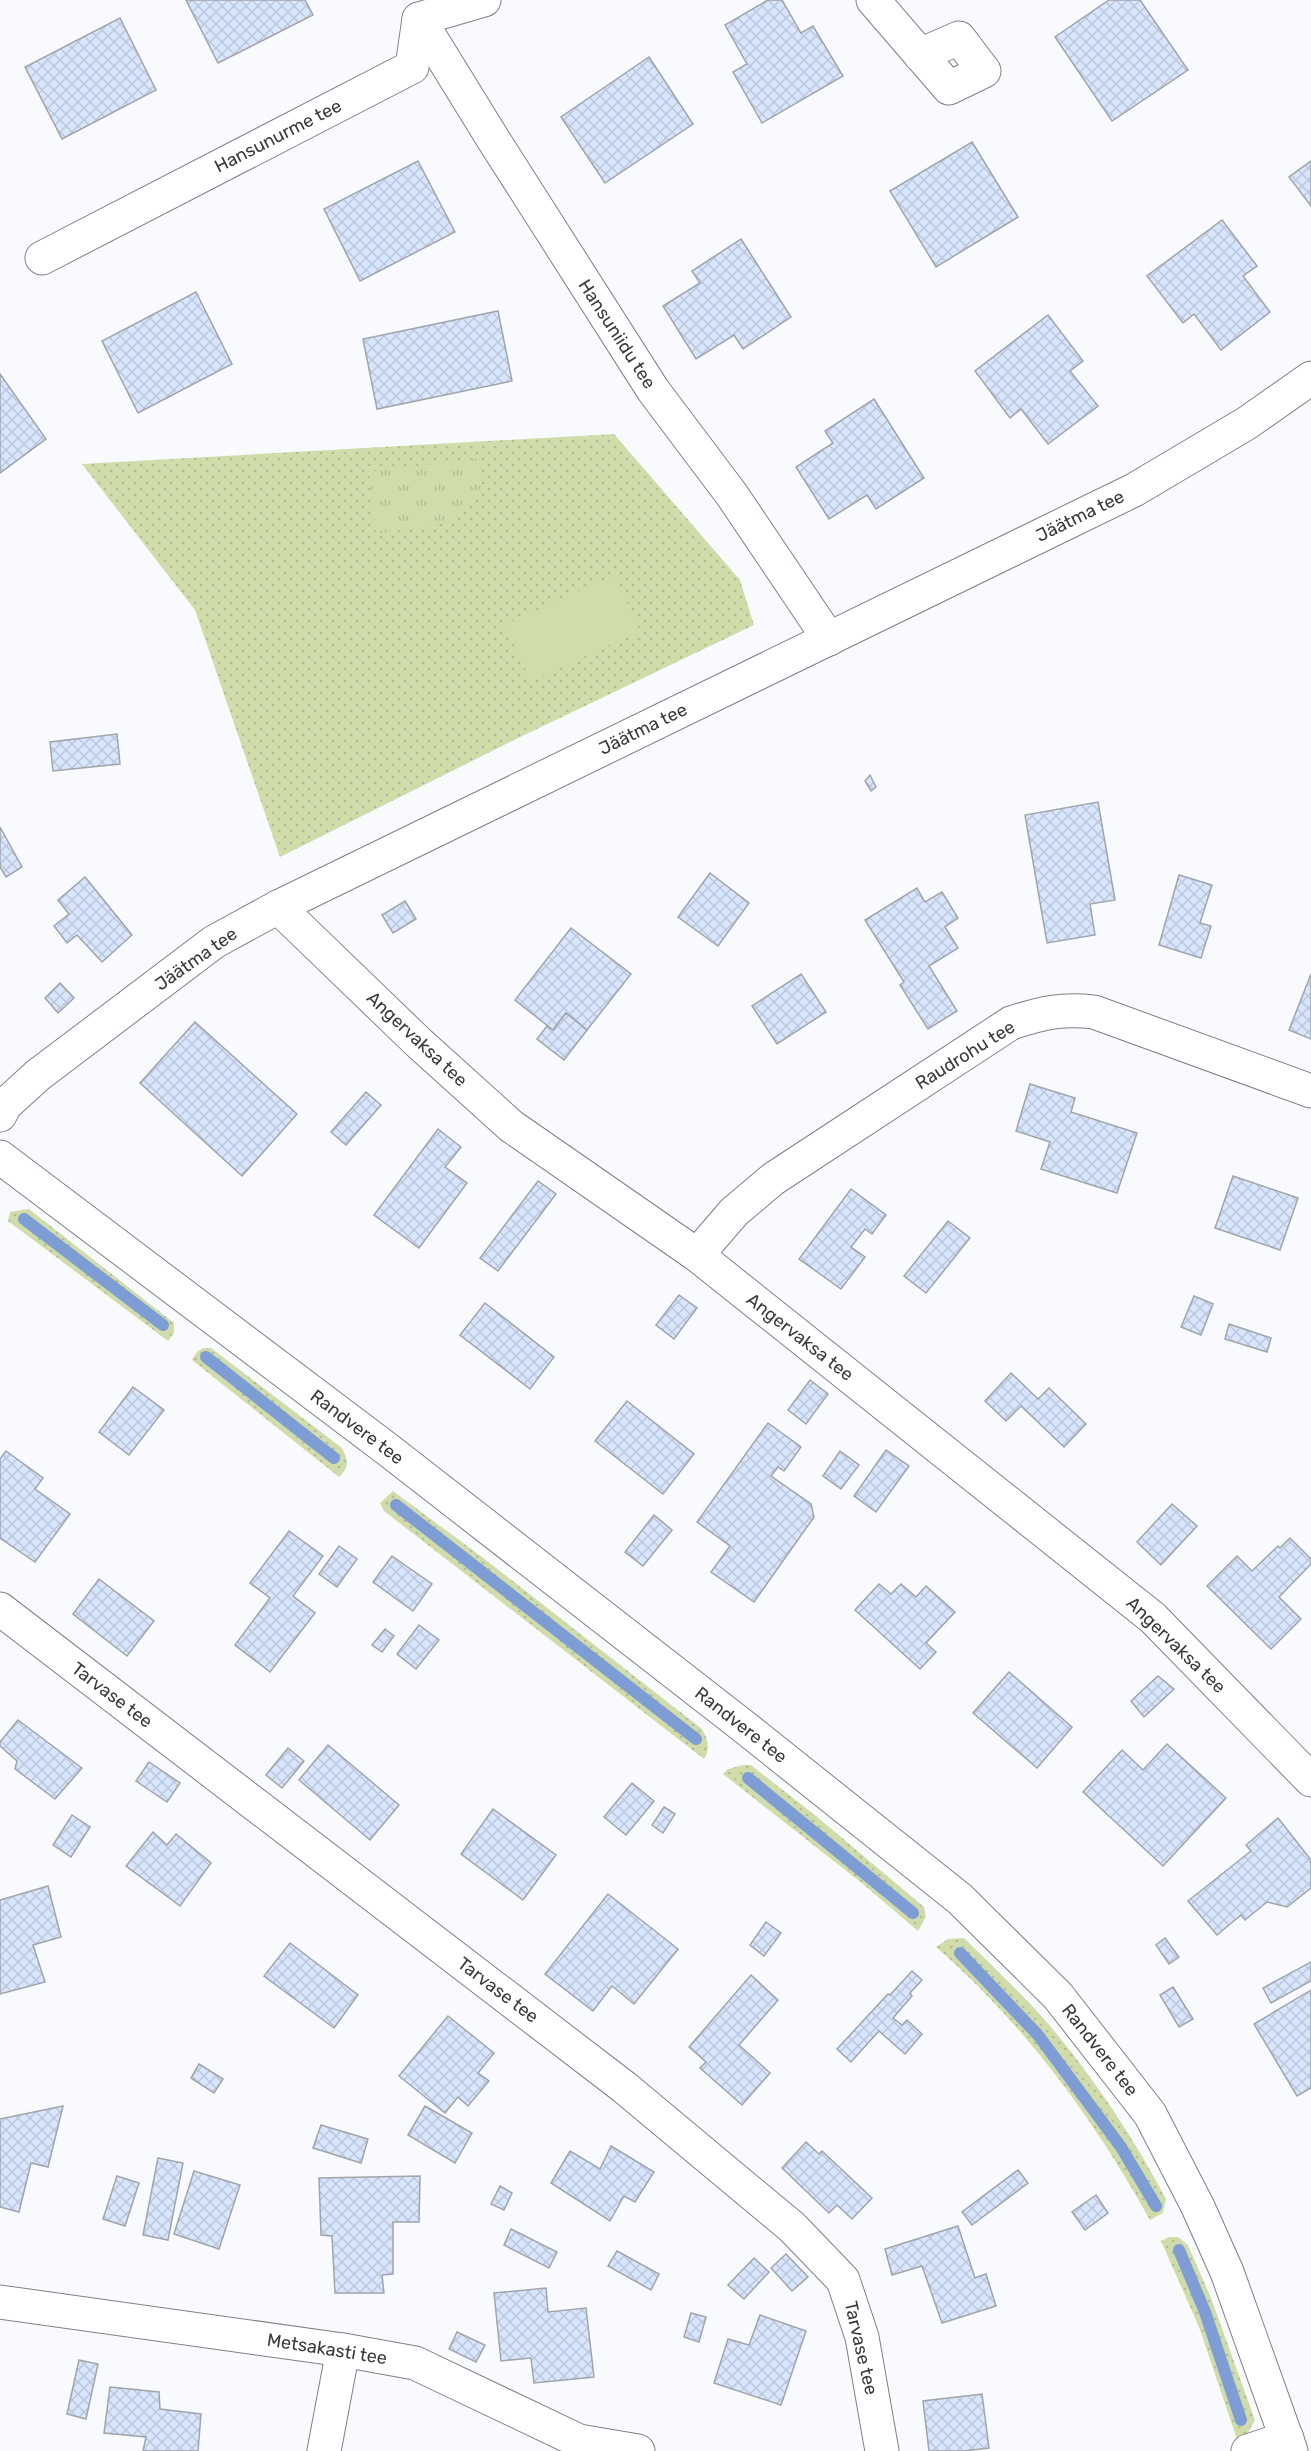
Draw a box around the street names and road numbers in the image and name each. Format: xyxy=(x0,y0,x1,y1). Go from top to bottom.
street label: Hansunurme tee xyxy=(211,95,345,177)
street label: Hansuniidu tee xyxy=(573,275,661,393)
street label: Jäätma tee xyxy=(1032,485,1128,547)
street label: Jäätma tee xyxy=(595,698,691,760)
street label: Jäätma tee xyxy=(151,923,241,995)
street label: Angervaksa tee xyxy=(362,987,472,1091)
street label: Raudrohu tee xyxy=(911,1016,1019,1094)
street label: Angervaksa tee xyxy=(742,1288,858,1386)
street label: Randvere tee xyxy=(306,1385,408,1469)
street label: Angervaksa tee xyxy=(1122,1592,1230,1698)
street label: Tarvase tee xyxy=(67,1657,157,1733)
street label: Randvere tee xyxy=(690,1682,792,1768)
street label: Tarvase tee xyxy=(453,1952,543,2028)
street label: Randvere tee xyxy=(1057,1999,1143,2101)
street label: Tarvase tee xyxy=(840,2299,882,2397)
street label: Metsakasti tee xyxy=(265,2329,389,2369)

